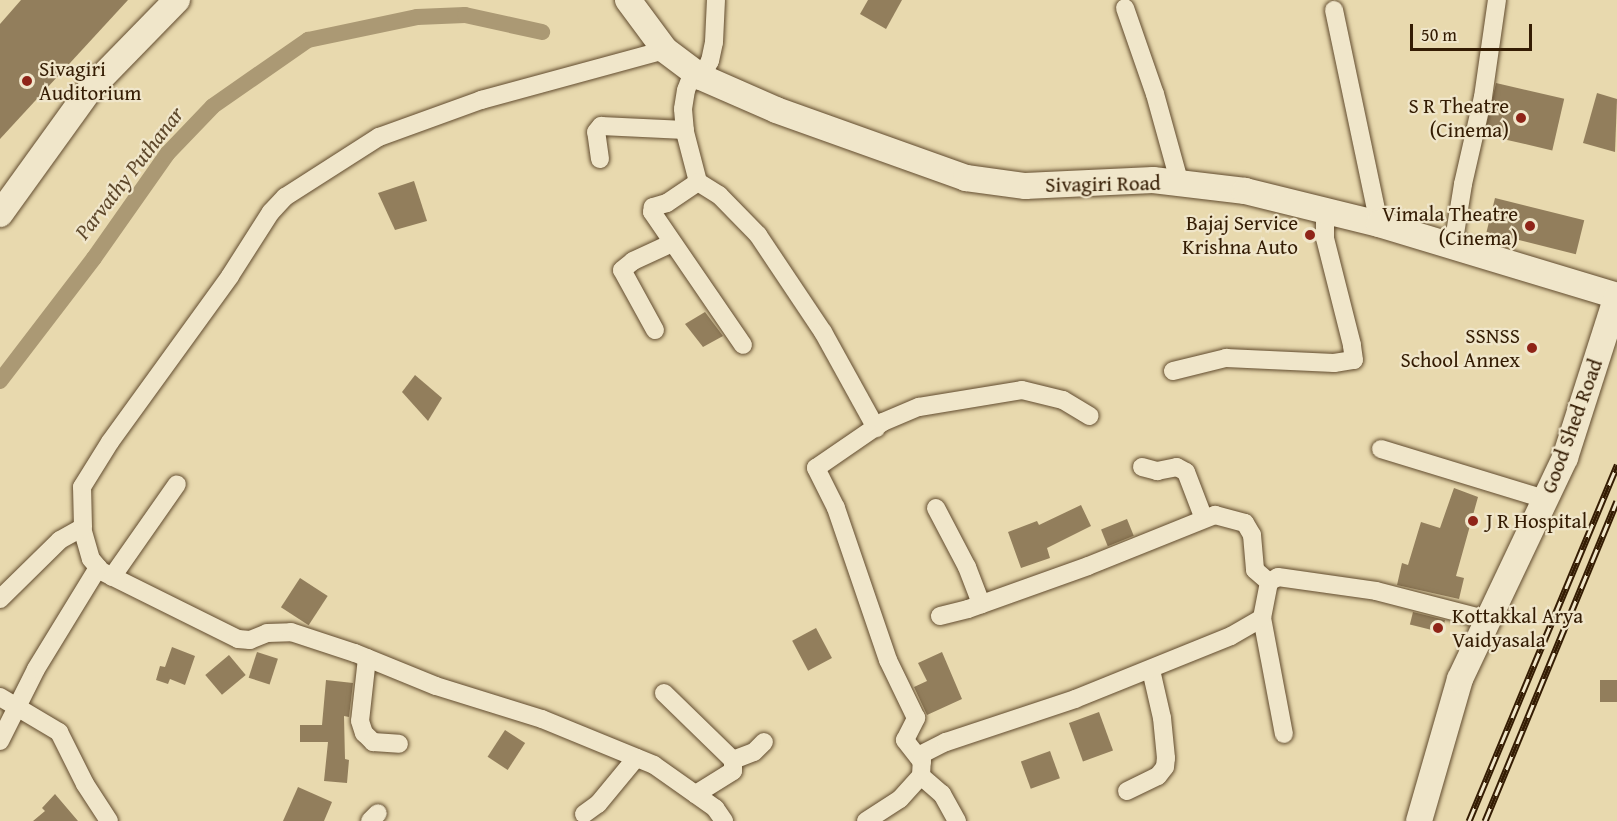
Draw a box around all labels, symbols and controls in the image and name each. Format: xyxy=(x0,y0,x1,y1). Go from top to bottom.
scale bar xyxy=(1413,12,1534,50)
text: 50 m xyxy=(1421,21,1457,48)
place label: Sivagiri Auditorium xyxy=(39,56,141,106)
marker: Sivagiri Auditorium xyxy=(20,74,34,88)
place label: S R Theatre (Cinema) xyxy=(1408,93,1509,143)
water label: Parvathy Puthanar xyxy=(69,101,189,245)
marker: S R Theatre (Cinema) xyxy=(1514,111,1528,125)
street label: Sivagiri Road xyxy=(1045,170,1161,198)
place label: Vimala Theatre (Cinema) xyxy=(1382,201,1518,251)
place label: Bajaj Service Krishna Auto xyxy=(1182,210,1298,260)
marker: Vimala Theatre (Cinema) xyxy=(1523,219,1537,233)
marker: Bajaj Service Krishna Auto xyxy=(1303,228,1317,242)
place label: SSNSS School Annex xyxy=(1400,323,1520,373)
marker: SSNSS School Annex xyxy=(1525,341,1539,355)
street label: Good Shed Road xyxy=(1536,355,1608,497)
place label: J R Hospital xyxy=(1486,508,1587,534)
marker: J R Hospital xyxy=(1464,512,1482,530)
place label: Kottakkal Arya Vaidyasala xyxy=(1452,603,1583,653)
marker: Kottakkal Arya Vaidyasala xyxy=(1429,619,1447,637)

